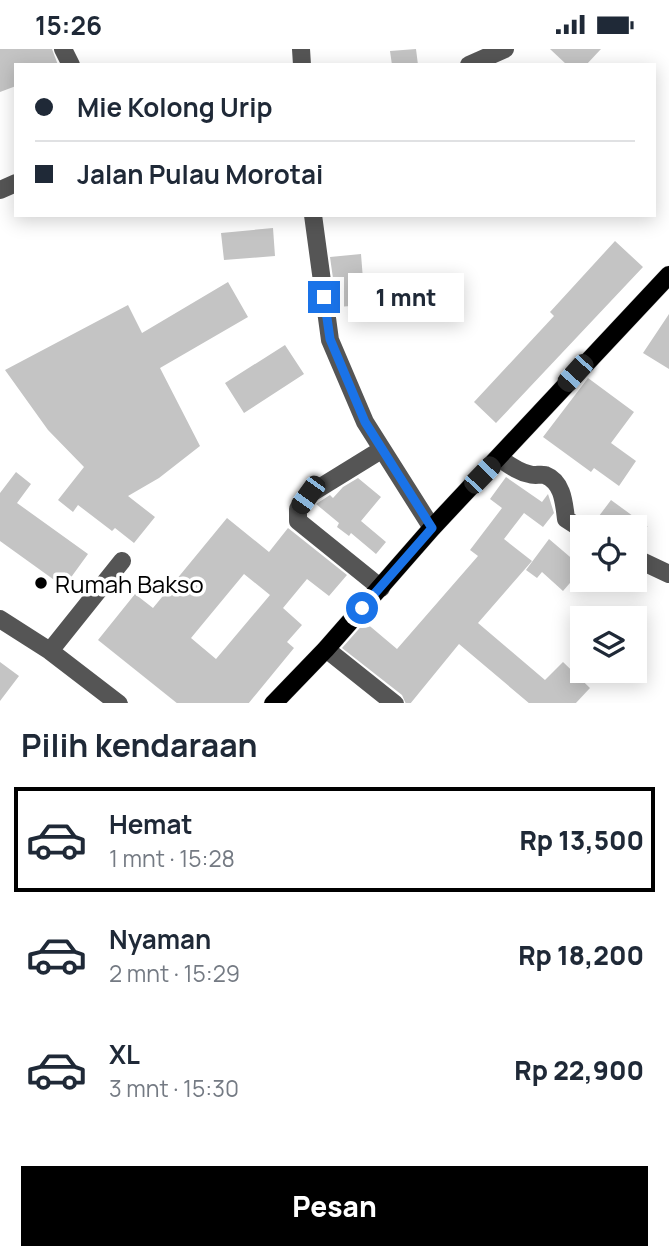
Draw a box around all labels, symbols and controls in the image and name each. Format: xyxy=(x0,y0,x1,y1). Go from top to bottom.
text: 15:26 xyxy=(35,7,102,43)
text: Mie Kolong Urip xyxy=(77,89,272,125)
text: Jalan Pulau Morotai xyxy=(77,156,323,192)
callout: 1 mnt xyxy=(348,273,464,321)
route end xyxy=(308,281,340,313)
text: 1 mnt xyxy=(376,281,436,313)
car xyxy=(554,350,597,396)
car xyxy=(460,453,505,497)
car xyxy=(288,472,329,518)
map controls xyxy=(570,515,647,683)
button: locate xyxy=(570,515,647,592)
place label: Rumah Bakso xyxy=(55,567,204,600)
marker: Rumah Bakso xyxy=(33,575,49,591)
route start xyxy=(346,592,378,624)
button: layers xyxy=(570,606,647,683)
text: Pilih kendaraan xyxy=(21,723,258,767)
text: Hemat xyxy=(109,806,193,842)
icon: car xyxy=(25,808,88,871)
text: Rp 13,500 xyxy=(519,822,644,858)
text: 1 mnt · 15:28 xyxy=(109,842,235,874)
text: Nyaman xyxy=(109,921,211,957)
icon: car xyxy=(25,923,88,986)
text: Rp 18,200 xyxy=(518,937,644,973)
text: 2 mnt · 15:29 xyxy=(109,957,240,989)
text: XL xyxy=(109,1036,140,1072)
icon: car xyxy=(25,1038,88,1101)
text: Rp 22,900 xyxy=(514,1052,644,1088)
text: 3 mnt · 15:30 xyxy=(109,1072,239,1104)
button: Pesan xyxy=(21,1166,648,1246)

